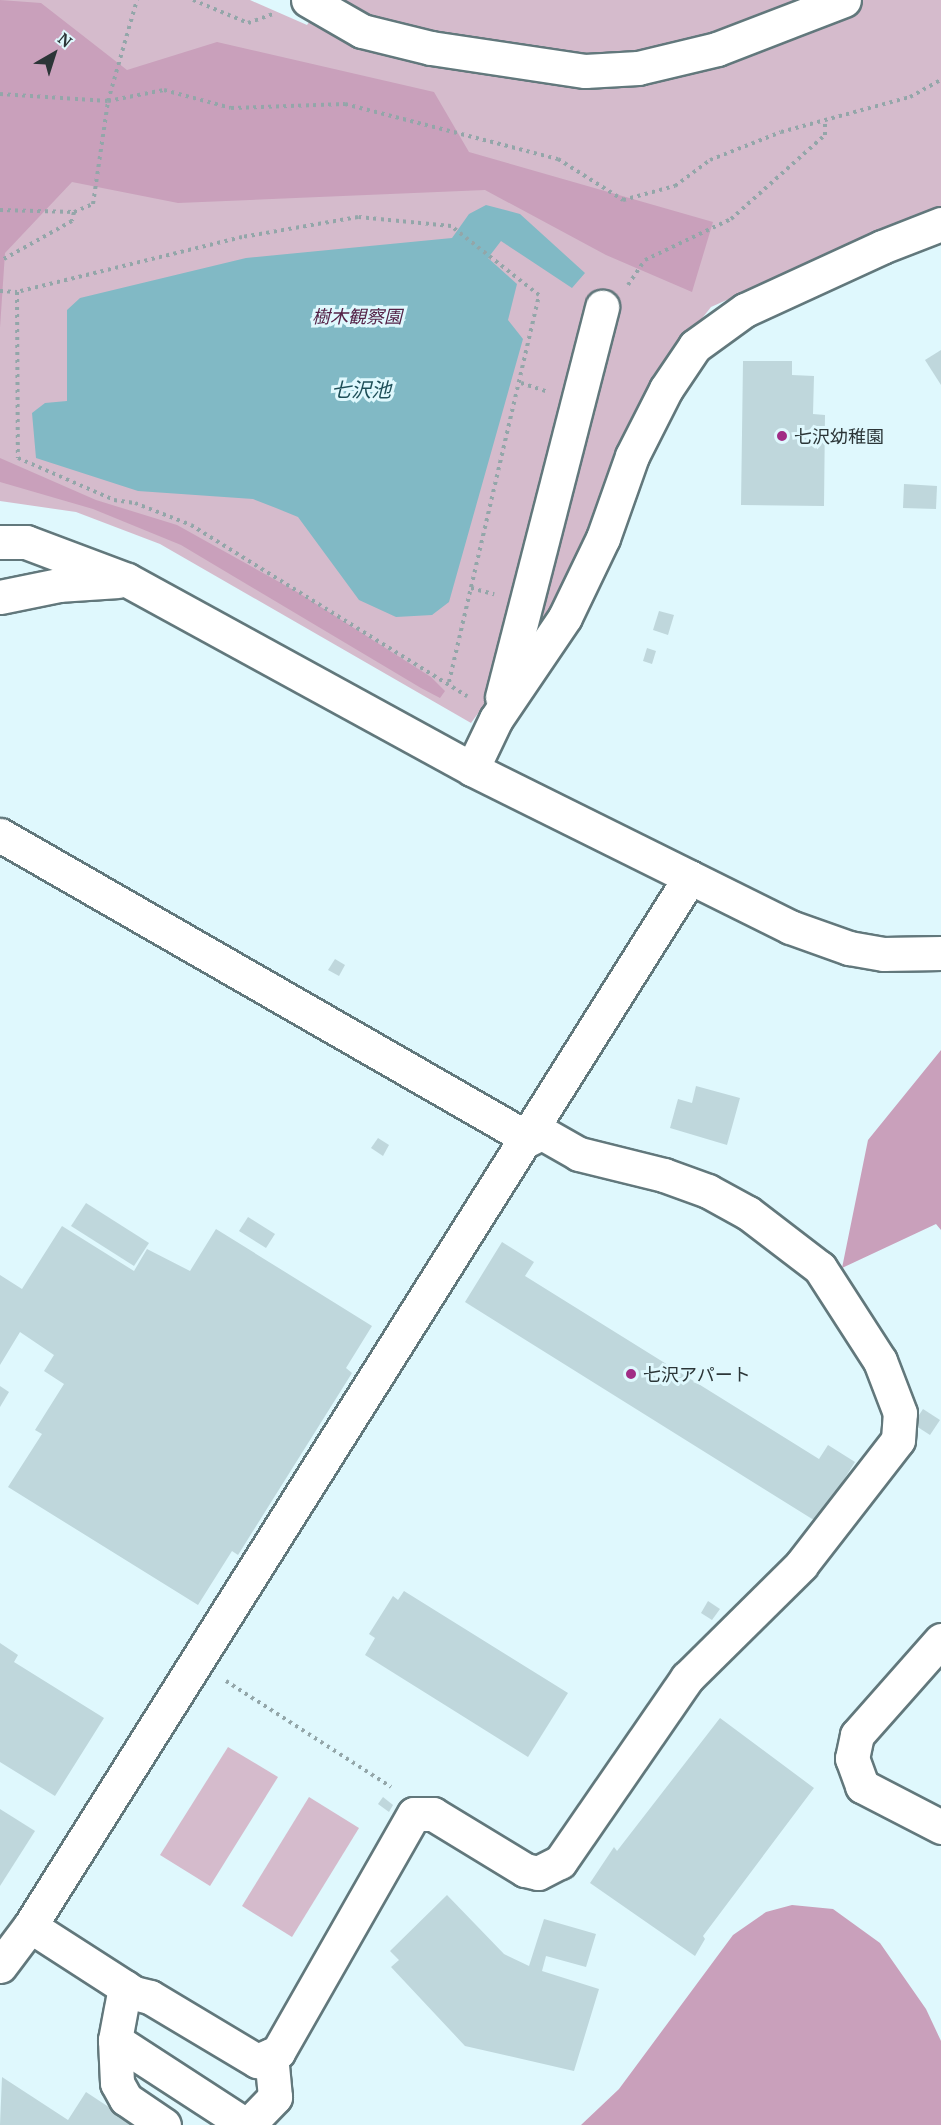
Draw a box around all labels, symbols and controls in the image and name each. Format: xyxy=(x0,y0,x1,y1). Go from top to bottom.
north arrow xyxy=(24,24,84,84)
text: N xyxy=(54,28,77,52)
park label: 樹木観察園 xyxy=(312,305,402,327)
water label: 七沢池 xyxy=(331,377,391,401)
place label: 七沢幼稚園 xyxy=(794,425,884,447)
marker: 七沢幼稚園 xyxy=(775,429,789,443)
place label: 七沢アパート xyxy=(643,1363,751,1385)
marker: 七沢アパート xyxy=(624,1367,638,1381)

